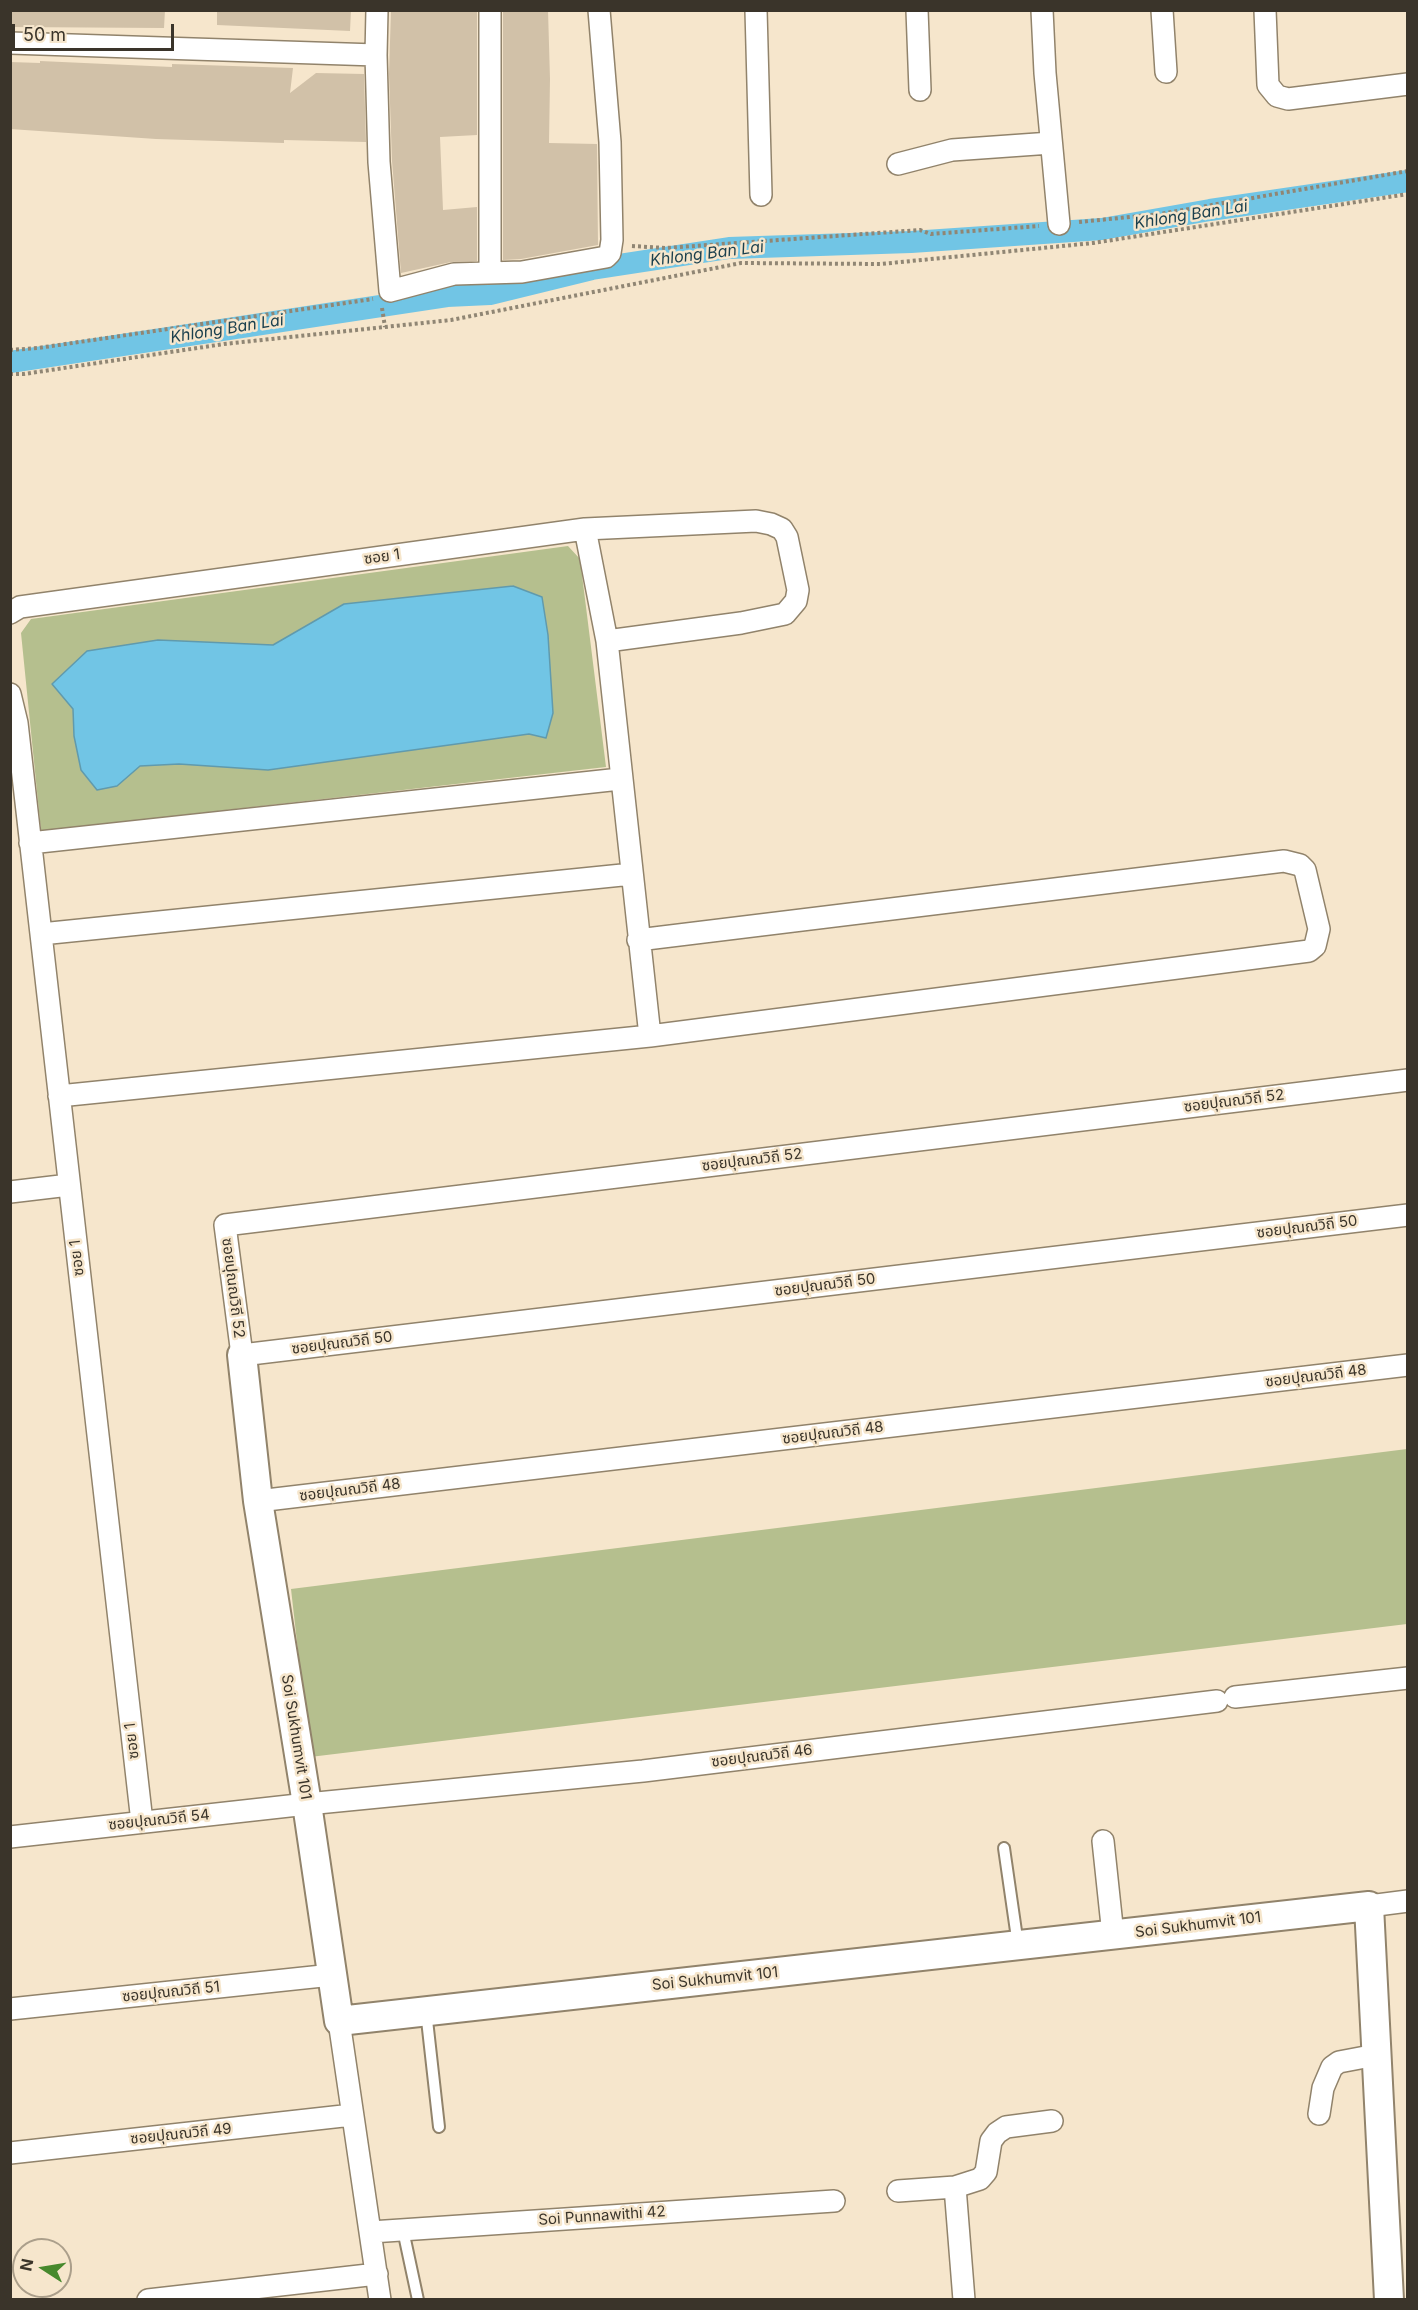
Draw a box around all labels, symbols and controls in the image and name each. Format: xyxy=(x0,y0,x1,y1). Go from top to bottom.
scale bar xyxy=(15,12,177,50)
text: 50 m xyxy=(23,24,66,45)
water label: Khlong Ban Lai xyxy=(1133,197,1249,233)
water label: Khlong Ban Lai xyxy=(649,237,765,271)
water label: Khlong Ban Lai xyxy=(169,311,285,347)
street label: ซอย 1 xyxy=(363,546,401,568)
street label: ซอยปุณณวิถี 52 xyxy=(1183,1086,1285,1116)
street label: ซอยปุณณวิถี 52 xyxy=(701,1145,803,1175)
street label: ซอยปุณณวิถี 50 xyxy=(1256,1212,1358,1242)
street label: ซอยปุณณวิถี 52 xyxy=(218,1237,248,1339)
street label: ซอย 1 xyxy=(66,1239,88,1277)
street label: ซอยปุณณวิถี 50 xyxy=(774,1270,876,1300)
street label: ซอยปุณณวิถี 50 xyxy=(291,1328,393,1358)
street label: ซอยปุณณวิถี 48 xyxy=(1264,1361,1368,1391)
street label: ซอยปุณณวิถี 48 xyxy=(781,1418,885,1448)
street label: ซอยปุณณวิถี 48 xyxy=(298,1475,402,1505)
street label: Soi Sukhumvit 101 xyxy=(277,1673,315,1801)
street label: ซอย 1 xyxy=(121,1722,143,1760)
street label: ซอยปุณณวิถี 46 xyxy=(710,1741,814,1771)
street label: ซอยปุณณวิถี 54 xyxy=(108,1806,210,1834)
street label: Soi Sukhumvit 101 xyxy=(1134,1908,1262,1942)
street label: Soi Sukhumvit 101 xyxy=(651,1963,779,1995)
street label: ซอยปุณณวิถี 51 xyxy=(121,1978,221,2006)
street label: ซอยปุณณวิถี 49 xyxy=(129,2120,233,2148)
street label: Soi Punnawithi 42 xyxy=(538,2203,666,2229)
north arrow xyxy=(12,2238,72,2298)
text: N xyxy=(15,2257,37,2273)

